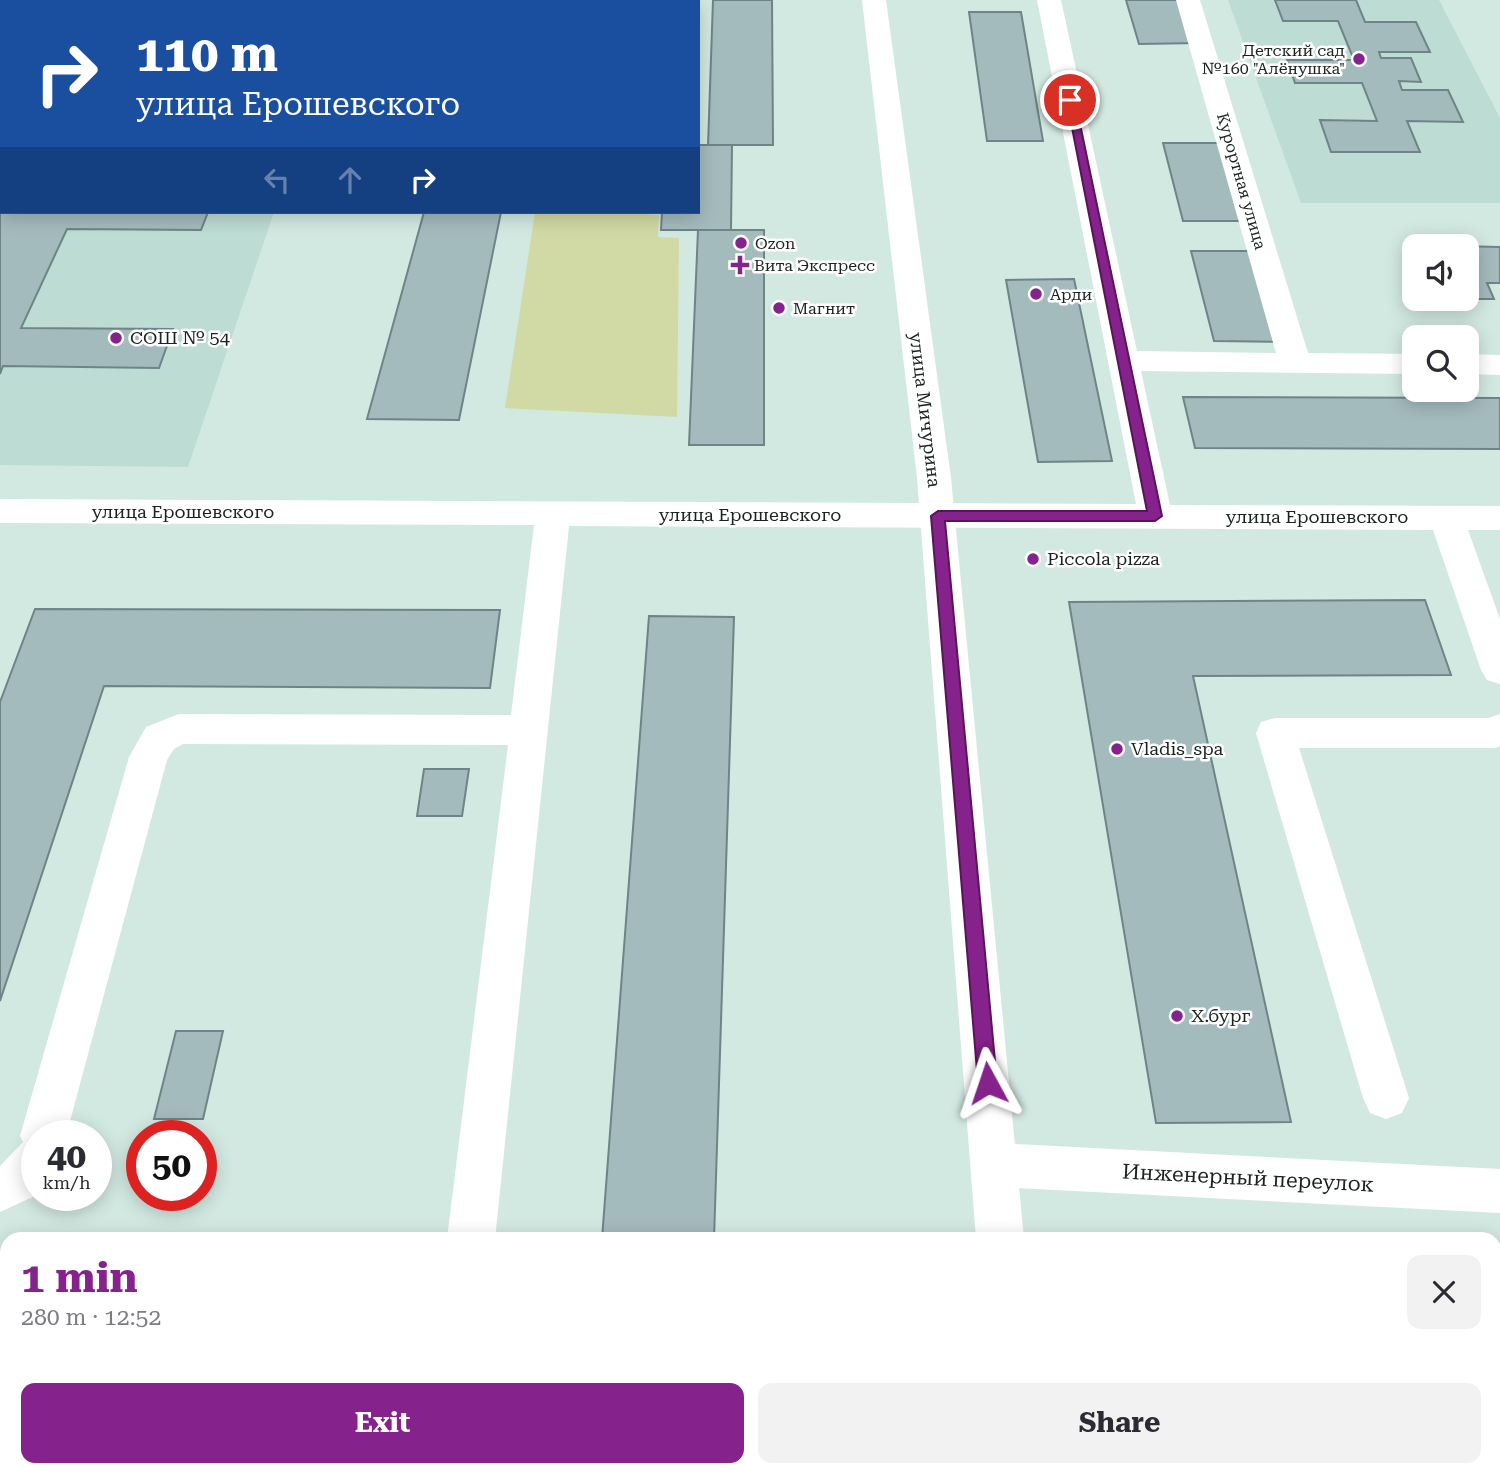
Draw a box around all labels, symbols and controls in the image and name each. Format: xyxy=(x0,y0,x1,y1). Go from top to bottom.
text: 110 m xyxy=(136,26,278,83)
icon: right xyxy=(21,28,112,119)
place label: Детский сад №160 "Алёнушка" xyxy=(1202,41,1345,78)
marker: Детский сад №160 "Алёнушка" xyxy=(1351,51,1367,67)
pin xyxy=(1040,70,1100,130)
icon: arrive xyxy=(1051,81,1089,119)
text: улица Ерошевского xyxy=(136,85,460,123)
street label: Курортная улица xyxy=(1213,111,1270,252)
icon: left xyxy=(258,161,296,199)
icon: ahead xyxy=(331,161,369,199)
icon: right xyxy=(404,161,442,199)
place label: Ozon xyxy=(755,234,795,253)
map controls xyxy=(1402,234,1479,402)
button: sound xyxy=(1402,234,1479,311)
marker: Ozon xyxy=(733,235,749,251)
place label: Вита Экспресс xyxy=(754,256,875,275)
marker: Вита Экспресс xyxy=(732,257,748,273)
place label: Арди xyxy=(1050,285,1093,304)
marker: Арди xyxy=(1028,286,1044,302)
place label: Магнит xyxy=(793,299,855,318)
marker: Магнит xyxy=(771,300,787,316)
button: search xyxy=(1402,325,1479,402)
place label: СОШ № 54 xyxy=(130,327,230,348)
marker: СОШ № 54 xyxy=(108,330,124,346)
street label: улица Мичурина xyxy=(906,331,945,489)
street label: улица Ерошевского xyxy=(92,501,274,522)
street label: улица Ерошевского xyxy=(659,504,841,525)
street label: улица Ерошевского xyxy=(1226,506,1408,527)
place label: Piccola pizza xyxy=(1047,548,1160,569)
marker: Piccola pizza xyxy=(1025,551,1041,567)
place label: Vladis_spa xyxy=(1131,738,1223,759)
marker: Vladis_spa xyxy=(1109,741,1125,757)
place label: Х.бург xyxy=(1191,1005,1251,1026)
marker: Х.бург xyxy=(1169,1008,1185,1024)
position arrow xyxy=(951,1046,1025,1120)
speed limit sign: 50 xyxy=(126,1120,217,1211)
text: 40 xyxy=(47,1136,86,1177)
street label: Инженерный переулок xyxy=(1121,1159,1375,1197)
text: km/h xyxy=(42,1172,91,1193)
text: 1 min xyxy=(21,1253,138,1302)
button: close xyxy=(1407,1255,1481,1329)
text: 280 m · 12:52 xyxy=(21,1304,161,1331)
button: Exit xyxy=(21,1383,744,1463)
button: Share xyxy=(758,1383,1481,1463)

